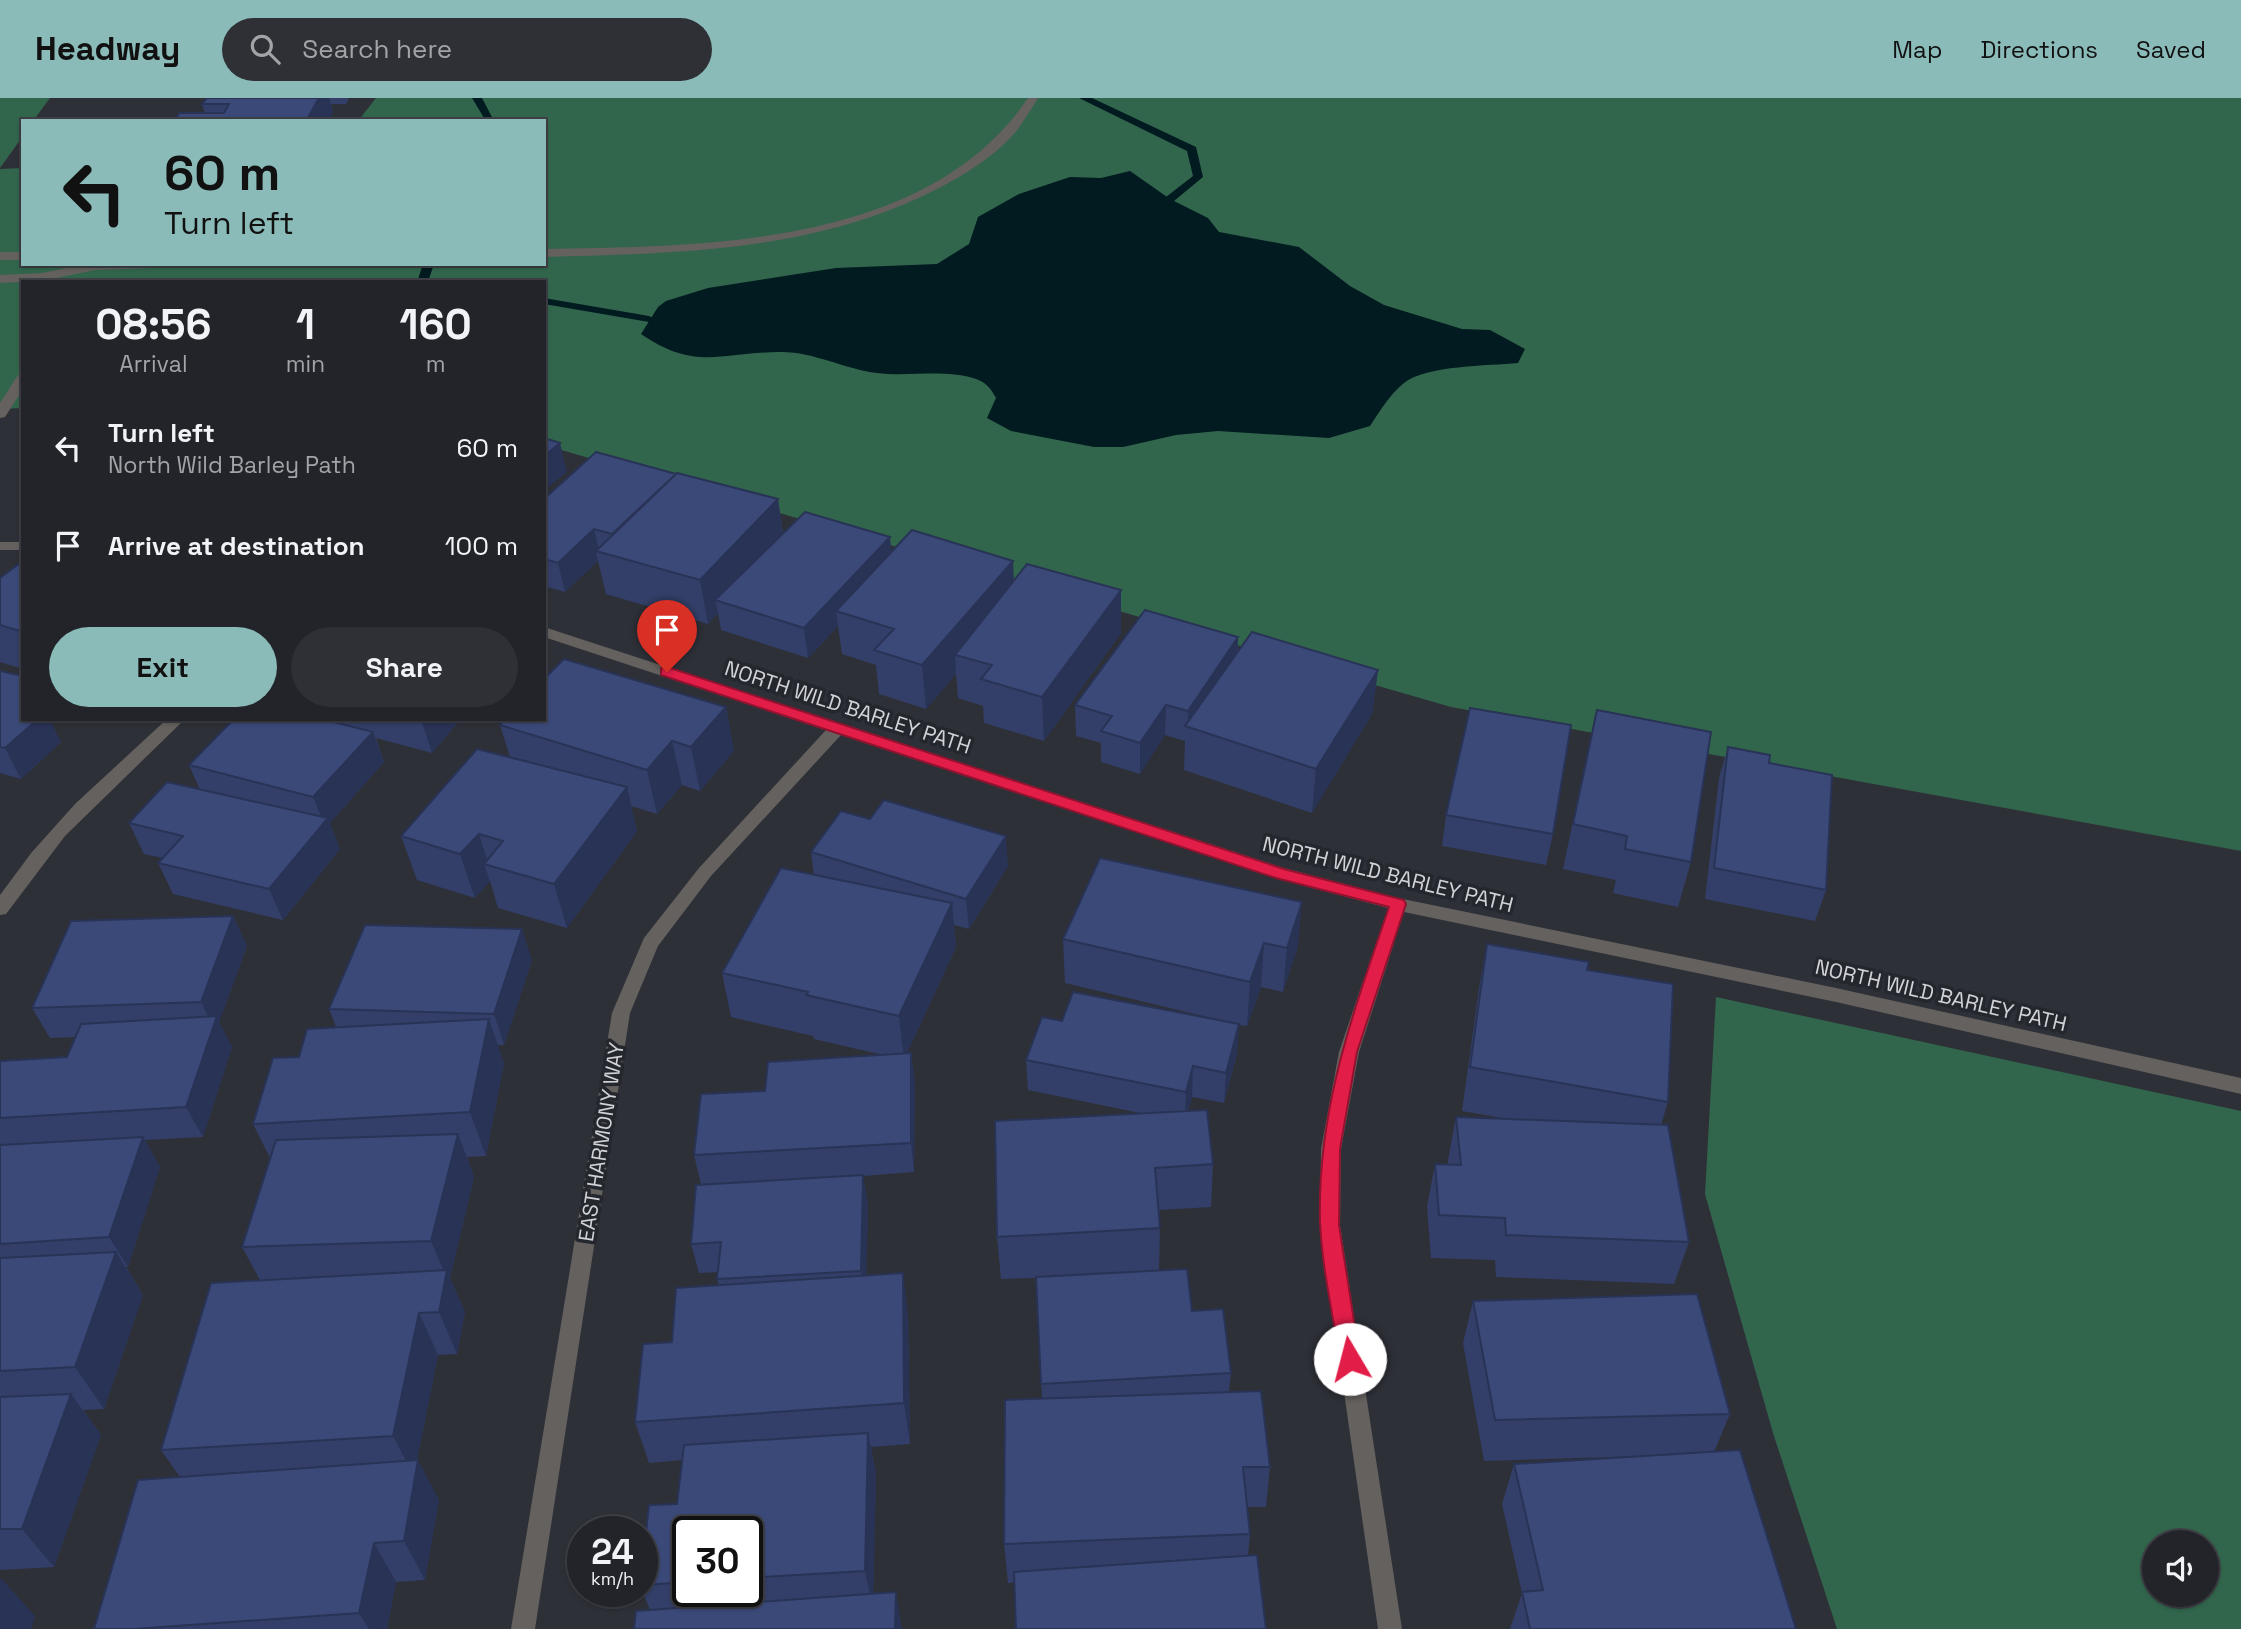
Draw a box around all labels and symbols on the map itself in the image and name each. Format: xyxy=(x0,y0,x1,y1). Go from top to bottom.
pin xyxy=(637,600,697,672)
street label: NORTH WILD BARLEY PATH xyxy=(721,654,975,760)
street label: NORTH WILD BARLEY PATH xyxy=(1260,830,1516,918)
street label: NORTH WILD BARLEY PATH xyxy=(1813,953,2069,1037)
street label: EAST HARMONY WAY xyxy=(572,1040,630,1243)
position arrow xyxy=(1313,1322,1387,1396)
speed limit sign: 30 xyxy=(672,1516,763,1607)

